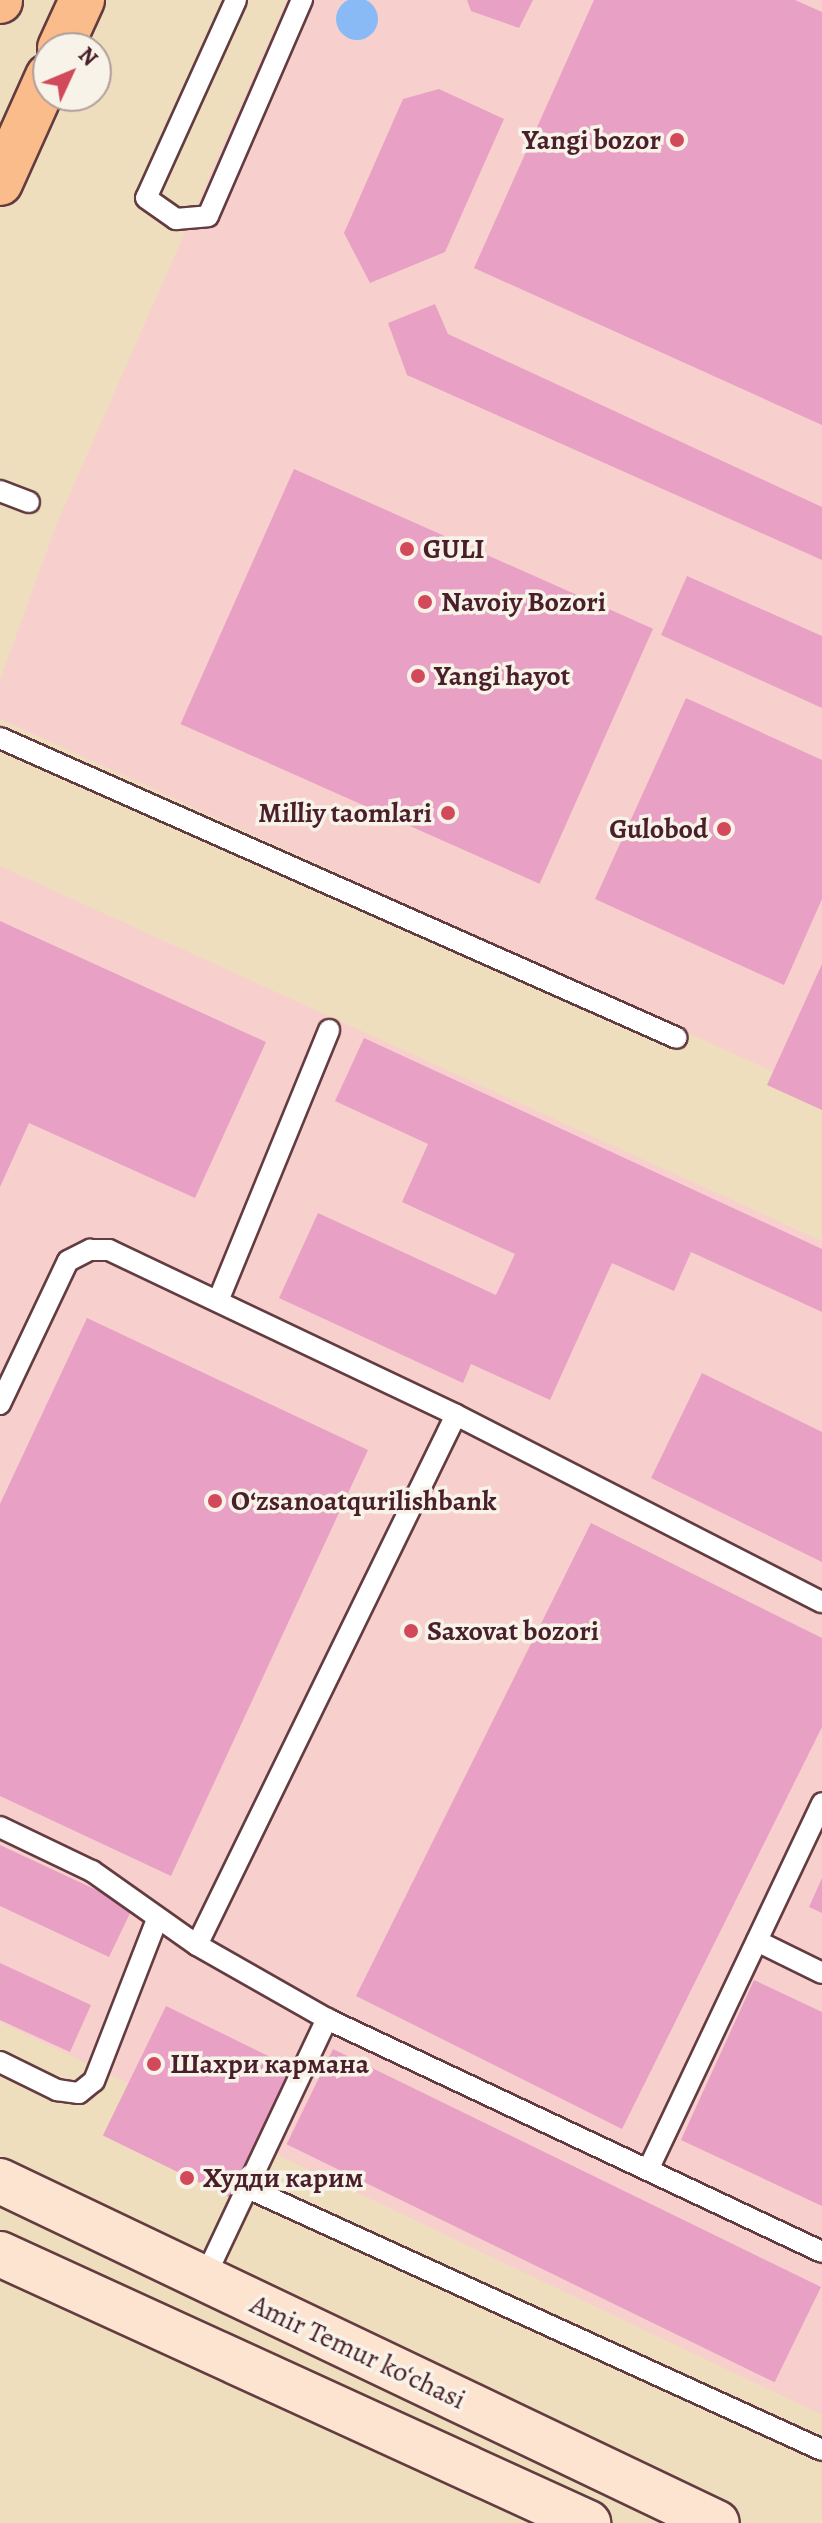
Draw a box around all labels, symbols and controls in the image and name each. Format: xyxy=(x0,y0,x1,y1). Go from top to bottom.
north arrow xyxy=(32,32,112,112)
text: N xyxy=(71,41,104,73)
place label: Yangi bozor xyxy=(522,123,661,157)
marker: Yangi bozor xyxy=(668,131,686,149)
place label: GULI xyxy=(423,532,484,566)
marker: GULI xyxy=(398,540,416,558)
place label: Navoiy Bozori xyxy=(441,585,606,619)
marker: Navoiy Bozori xyxy=(416,593,434,611)
place label: Yangi hayot xyxy=(434,659,570,693)
marker: Yangi hayot xyxy=(409,667,427,685)
place label: Milliy taomlari xyxy=(258,796,432,830)
marker: Milliy taomlari xyxy=(439,804,457,822)
place label: Gulobod xyxy=(609,812,708,846)
marker: Gulobod xyxy=(715,820,733,838)
place label: Oʻzsanoatqurilishbank xyxy=(231,1484,496,1518)
marker: Oʻzsanoatqurilishbank xyxy=(206,1492,224,1510)
place label: Saxovat bozori xyxy=(427,1614,599,1648)
marker: Saxovat bozori xyxy=(402,1622,420,1640)
place label: Шахри кармана xyxy=(170,2047,369,2081)
marker: Шахри кармана xyxy=(145,2055,163,2073)
place label: Худди карим xyxy=(203,2161,363,2195)
marker: Худди карим xyxy=(178,2169,196,2187)
street label: Amir Temur ko‘chasi xyxy=(245,2287,471,2417)

